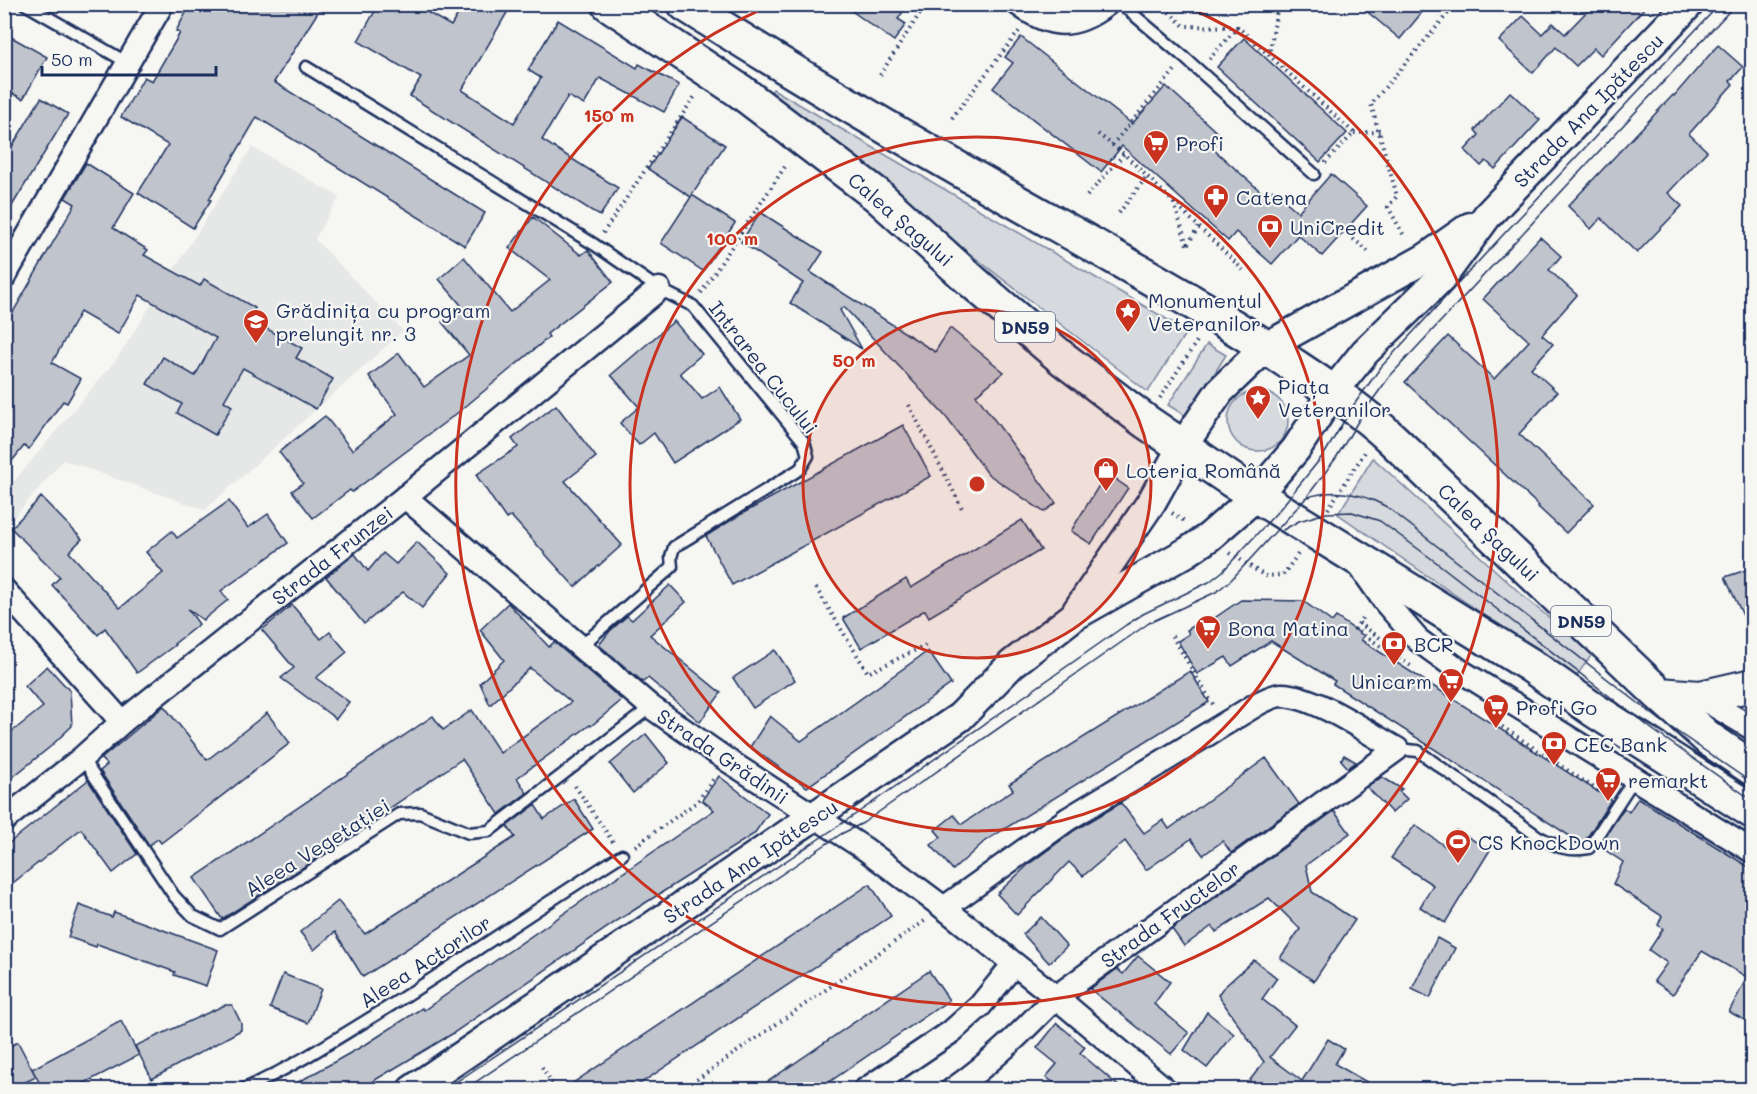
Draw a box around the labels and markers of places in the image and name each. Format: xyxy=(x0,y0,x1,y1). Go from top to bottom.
supermarket icon: Profi xyxy=(1141,128,1171,166)
place label: Profi xyxy=(1176,130,1224,156)
pharmacy icon: Catena xyxy=(1201,182,1231,220)
place label: Catena xyxy=(1236,184,1307,210)
bank icon: UniCredit xyxy=(1255,212,1285,250)
place label: UniCredit xyxy=(1290,214,1385,240)
place label: Monumentul Veteranilor xyxy=(1148,287,1262,336)
place icon: Monumentul Veteranilor xyxy=(1113,296,1143,334)
place label: Grădinița cu program prelungit nr. 3 xyxy=(276,297,490,346)
school or university icon: Grădinița cu program prelungit nr. 3 xyxy=(241,307,271,345)
place label: Piața Veteranilor xyxy=(1278,373,1391,422)
place icon: Piața Veteranilor xyxy=(1243,383,1273,421)
shop icon: Loteria Română xyxy=(1091,455,1121,493)
place label: Loteria Română xyxy=(1126,457,1281,483)
centre of rings xyxy=(967,474,987,494)
supermarket icon: Bona Matina xyxy=(1193,613,1223,651)
place label: Bona Matina xyxy=(1228,615,1349,641)
bank icon: BCR xyxy=(1379,629,1409,667)
place label: BCR xyxy=(1414,631,1454,657)
supermarket icon: Unicarm xyxy=(1436,666,1466,704)
place label: Unicarm xyxy=(1351,668,1432,694)
supermarket icon: Profi Go xyxy=(1481,692,1511,730)
place label: Profi Go xyxy=(1516,694,1597,720)
bank icon: CEC Bank xyxy=(1539,729,1569,767)
place label: CEC Bank xyxy=(1574,731,1667,757)
supermarket icon: remarkt xyxy=(1593,765,1623,803)
place label: remarkt xyxy=(1628,767,1708,793)
sports icon: CS KnockDown xyxy=(1443,827,1473,865)
place label: CS KnockDown xyxy=(1478,829,1620,855)

